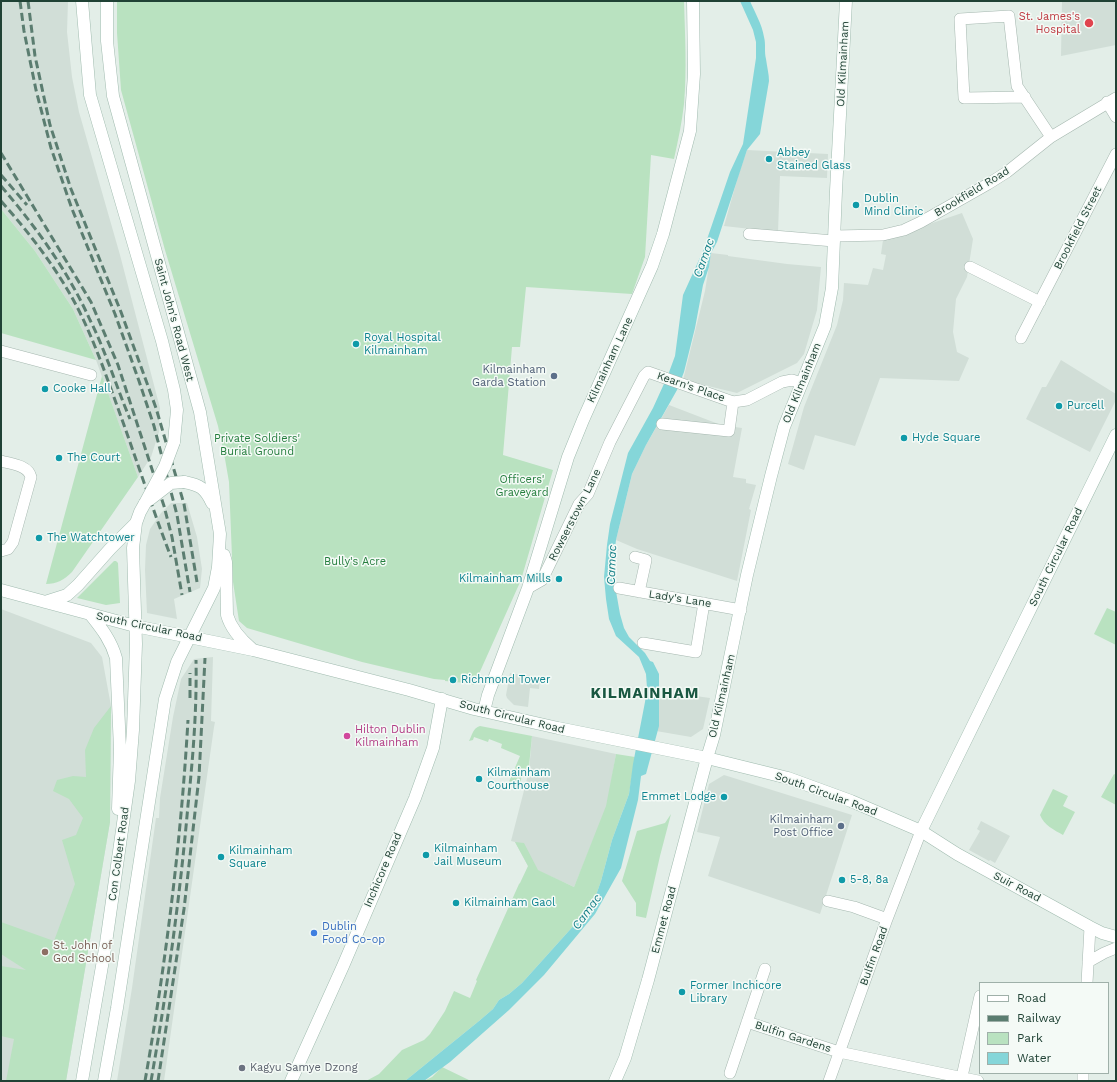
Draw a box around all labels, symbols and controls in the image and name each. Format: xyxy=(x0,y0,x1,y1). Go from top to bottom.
place label: St. James's Hospital xyxy=(1019,10,1080,36)
marker: St. James's Hospital xyxy=(1083,17,1095,29)
street label: Old Kilmainham xyxy=(834,21,852,107)
place label: Abbey Stained Glass xyxy=(777,146,851,172)
marker: Abbey Stained Glass xyxy=(764,154,774,164)
street label: Brookfield Road xyxy=(932,164,1012,220)
street label: Brookfield Street xyxy=(1051,184,1105,272)
place label: Dublin Mind Clinic xyxy=(864,192,924,218)
marker: Dublin Mind Clinic xyxy=(851,200,861,210)
water label: Camac xyxy=(690,237,718,279)
street label: Saint John's Road West xyxy=(151,257,197,383)
street label: Kilmainham Lane xyxy=(584,315,636,405)
place label: Royal Hospital Kilmainham xyxy=(364,331,441,357)
marker: Royal Hospital Kilmainham xyxy=(351,339,361,349)
street label: Old Kilmainham xyxy=(780,341,824,425)
place label: Kilmainham Garda Station xyxy=(472,363,546,389)
street label: Kearn's Place xyxy=(655,369,727,405)
marker: Kilmainham Garda Station xyxy=(549,371,559,381)
place label: Cooke Hall xyxy=(53,382,111,396)
marker: Cooke Hall xyxy=(40,384,50,394)
place label: Purcell xyxy=(1067,399,1104,413)
marker: Purcell xyxy=(1054,401,1064,411)
place label: Hyde Square xyxy=(912,431,980,445)
park label: Private Soldiers' Burial Ground xyxy=(214,432,300,458)
marker: Hyde Square xyxy=(899,433,909,443)
place label: The Court xyxy=(67,451,120,465)
marker: The Court xyxy=(54,453,64,463)
street label: Rowserstown Lane xyxy=(546,467,604,563)
park label: Officers' Graveyard xyxy=(495,473,549,499)
street label: South Circular Road xyxy=(1026,506,1086,608)
place label: The Watchtower xyxy=(47,531,135,545)
marker: The Watchtower xyxy=(34,533,44,543)
water label: Camac xyxy=(604,545,620,585)
park label: Bully's Acre xyxy=(324,555,386,569)
place label: Kilmainham Mills xyxy=(459,572,551,586)
marker: Kilmainham Mills xyxy=(554,574,564,584)
street label: Lady's Lane xyxy=(648,588,712,610)
street label: South Circular Road xyxy=(95,609,203,645)
street label: Old Kilmainham xyxy=(706,653,738,739)
place label: Richmond Tower xyxy=(461,673,550,687)
marker: Richmond Tower xyxy=(448,675,458,685)
district label: KILMAINHAM xyxy=(591,685,699,703)
street label: South Circular Road xyxy=(458,698,566,736)
place label: Hilton Dublin Kilmainham xyxy=(355,723,426,749)
marker: Hilton Dublin Kilmainham xyxy=(342,731,352,741)
place label: Kilmainham Courthouse xyxy=(487,766,550,792)
street label: South Circular Road xyxy=(773,769,879,819)
marker: Kilmainham Courthouse xyxy=(474,774,484,784)
place label: Emmet Lodge xyxy=(641,790,716,804)
marker: Emmet Lodge xyxy=(719,792,729,802)
street label: Con Colbert Road xyxy=(106,806,132,902)
place label: Kilmainham Post Office xyxy=(770,813,833,839)
marker: Kilmainham Post Office xyxy=(836,821,846,831)
street label: Inchicore Road xyxy=(361,831,405,909)
place label: Kilmainham Jail Museum xyxy=(434,842,502,868)
place label: Kilmainham Square xyxy=(229,844,292,870)
marker: Kilmainham Jail Museum xyxy=(421,850,431,860)
marker: Kilmainham Square xyxy=(216,852,226,862)
street label: Suir Road xyxy=(991,869,1043,905)
place label: 5-8, 8a xyxy=(850,873,888,887)
marker: 5-8, 8a xyxy=(837,875,847,885)
street label: Emmet Road xyxy=(649,885,679,955)
water label: Camac xyxy=(569,891,605,933)
place label: Kilmainham Gaol xyxy=(464,896,555,910)
marker: Kilmainham Gaol xyxy=(451,898,461,908)
place label: Dublin Food Co-op xyxy=(322,920,385,946)
street label: Bulfin Road xyxy=(857,925,891,987)
marker: Dublin Food Co-op xyxy=(309,928,319,938)
place label: St. John of God School xyxy=(53,939,115,965)
marker: St. John of God School xyxy=(40,947,50,957)
place label: Former Inchicore Library xyxy=(690,979,782,1005)
legend xyxy=(979,982,1109,1074)
marker: Former Inchicore Library xyxy=(677,987,687,997)
text: Road xyxy=(1017,991,1046,1005)
text: Railway xyxy=(1017,1011,1061,1025)
street label: Bulfin Gardens xyxy=(753,1018,833,1056)
text: Park xyxy=(1017,1031,1043,1045)
text: Water xyxy=(1017,1051,1051,1065)
place label: Kagyu Samye Dzong xyxy=(250,1061,358,1075)
marker: Kagyu Samye Dzong xyxy=(237,1063,247,1073)

